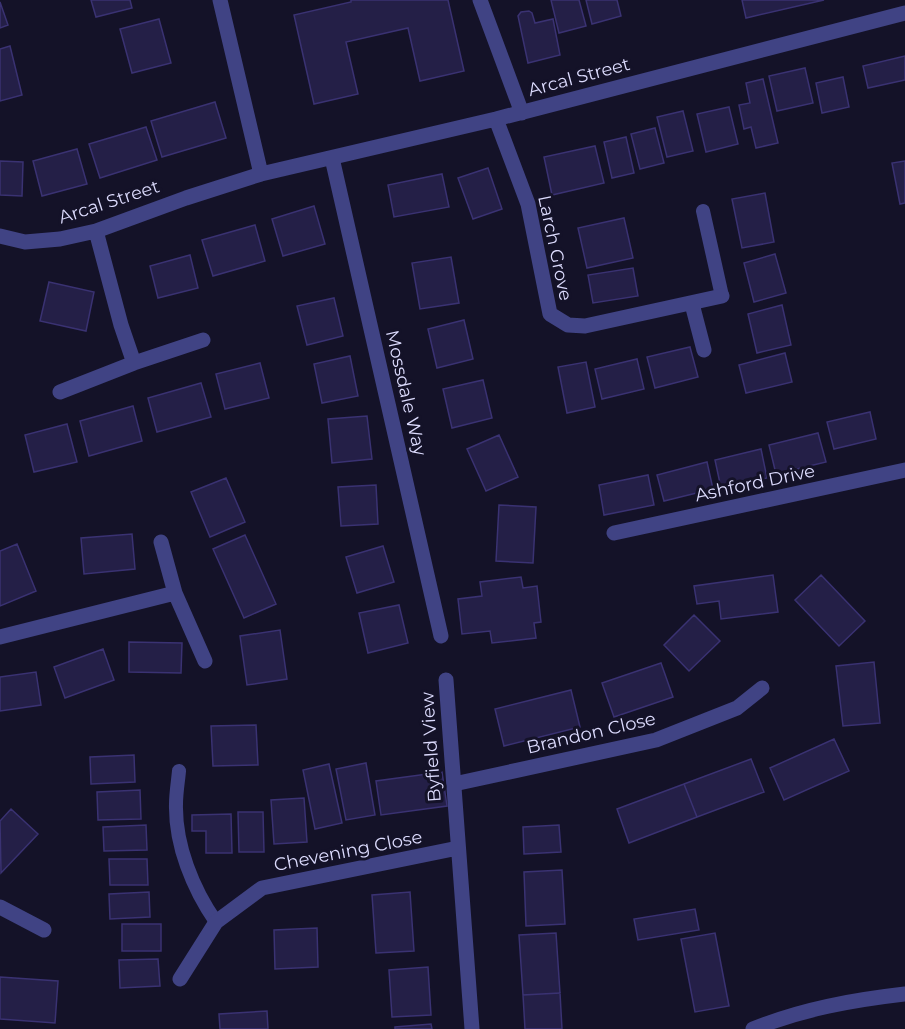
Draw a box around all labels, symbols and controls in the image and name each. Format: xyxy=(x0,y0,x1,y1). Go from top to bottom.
street label: Arcal Street xyxy=(526,53,632,101)
street label: Arcal Street xyxy=(56,175,162,229)
street label: Larch Grove xyxy=(533,193,577,303)
street label: Mossdale Way xyxy=(381,328,431,458)
street label: Ashford Drive xyxy=(693,460,817,506)
street label: Byfield View xyxy=(416,691,446,803)
street label: Brandon Close xyxy=(524,707,658,759)
street label: Chevening Close xyxy=(272,826,424,876)

